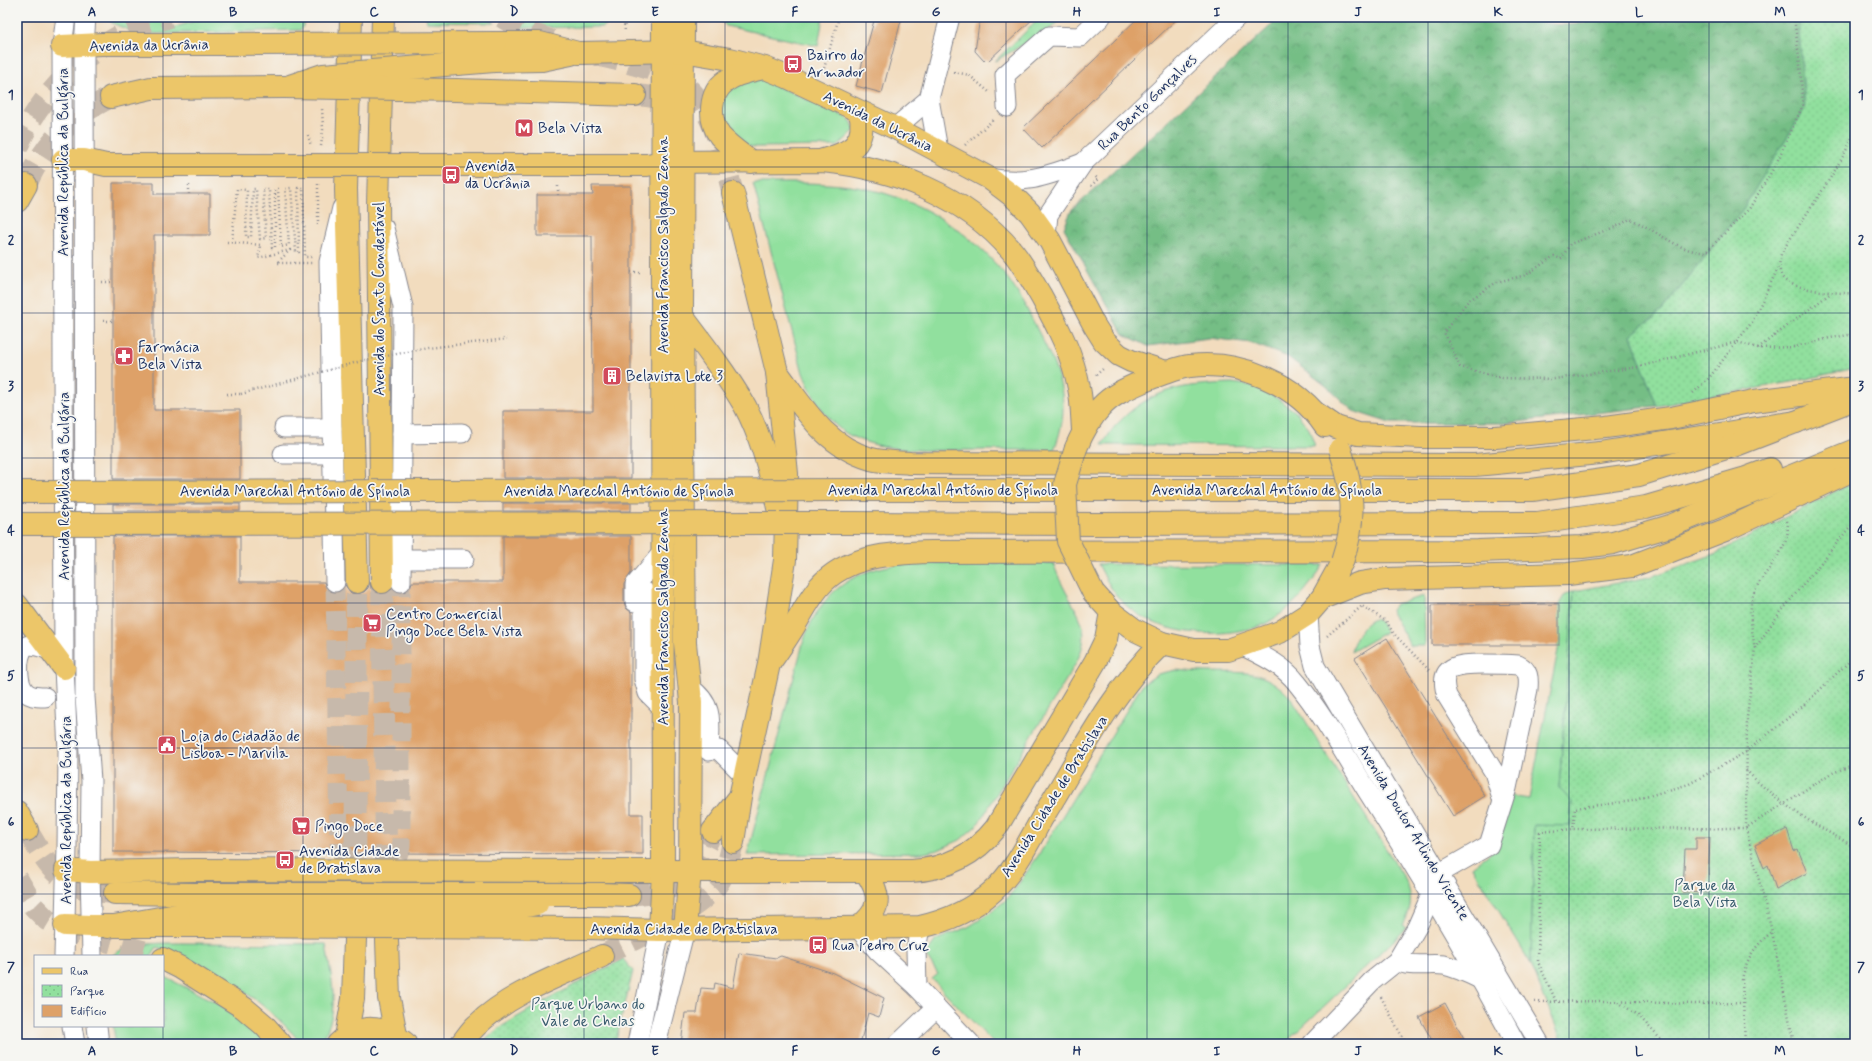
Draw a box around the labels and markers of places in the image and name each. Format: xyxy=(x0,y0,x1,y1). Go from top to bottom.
place label: Bairro do Armador xyxy=(807,46,865,83)
bus stop icon: Bairro do Armador xyxy=(782,53,804,75)
metro station icon: Bela Vista xyxy=(513,117,535,139)
place label: Bela Vista xyxy=(538,119,603,139)
place label: Avenida da Ucrânia xyxy=(465,157,530,194)
bus stop icon: Avenida da Ucrânia xyxy=(440,164,462,186)
place label: Farmácia Bela Vista xyxy=(138,338,203,375)
pharmacy icon: Farmácia Bela Vista xyxy=(113,345,135,367)
building icon: Belavista Lote 3 xyxy=(601,365,623,387)
place label: Belavista Lote 3 xyxy=(626,367,723,387)
place label: Centro Comercial Pingo Doce Bela Vista xyxy=(386,605,523,643)
supermarket icon: Centro Comercial Pingo Doce Bela Vista xyxy=(361,612,383,634)
place label: Loja do Cidadão de Lisboa - Marvila xyxy=(181,727,300,764)
public building icon: Loja do Cidadão de Lisboa - Marvila xyxy=(156,734,178,756)
supermarket icon: Pingo Doce xyxy=(290,815,312,837)
place label: Pingo Doce xyxy=(315,817,383,838)
place label: Avenida Cidade de Bratislava xyxy=(299,842,399,879)
bus stop icon: Avenida Cidade de Bratislava xyxy=(274,849,296,871)
bus stop icon: Rua Pedro Cruz xyxy=(807,934,829,956)
place label: Rua Pedro Cruz xyxy=(832,936,930,956)

